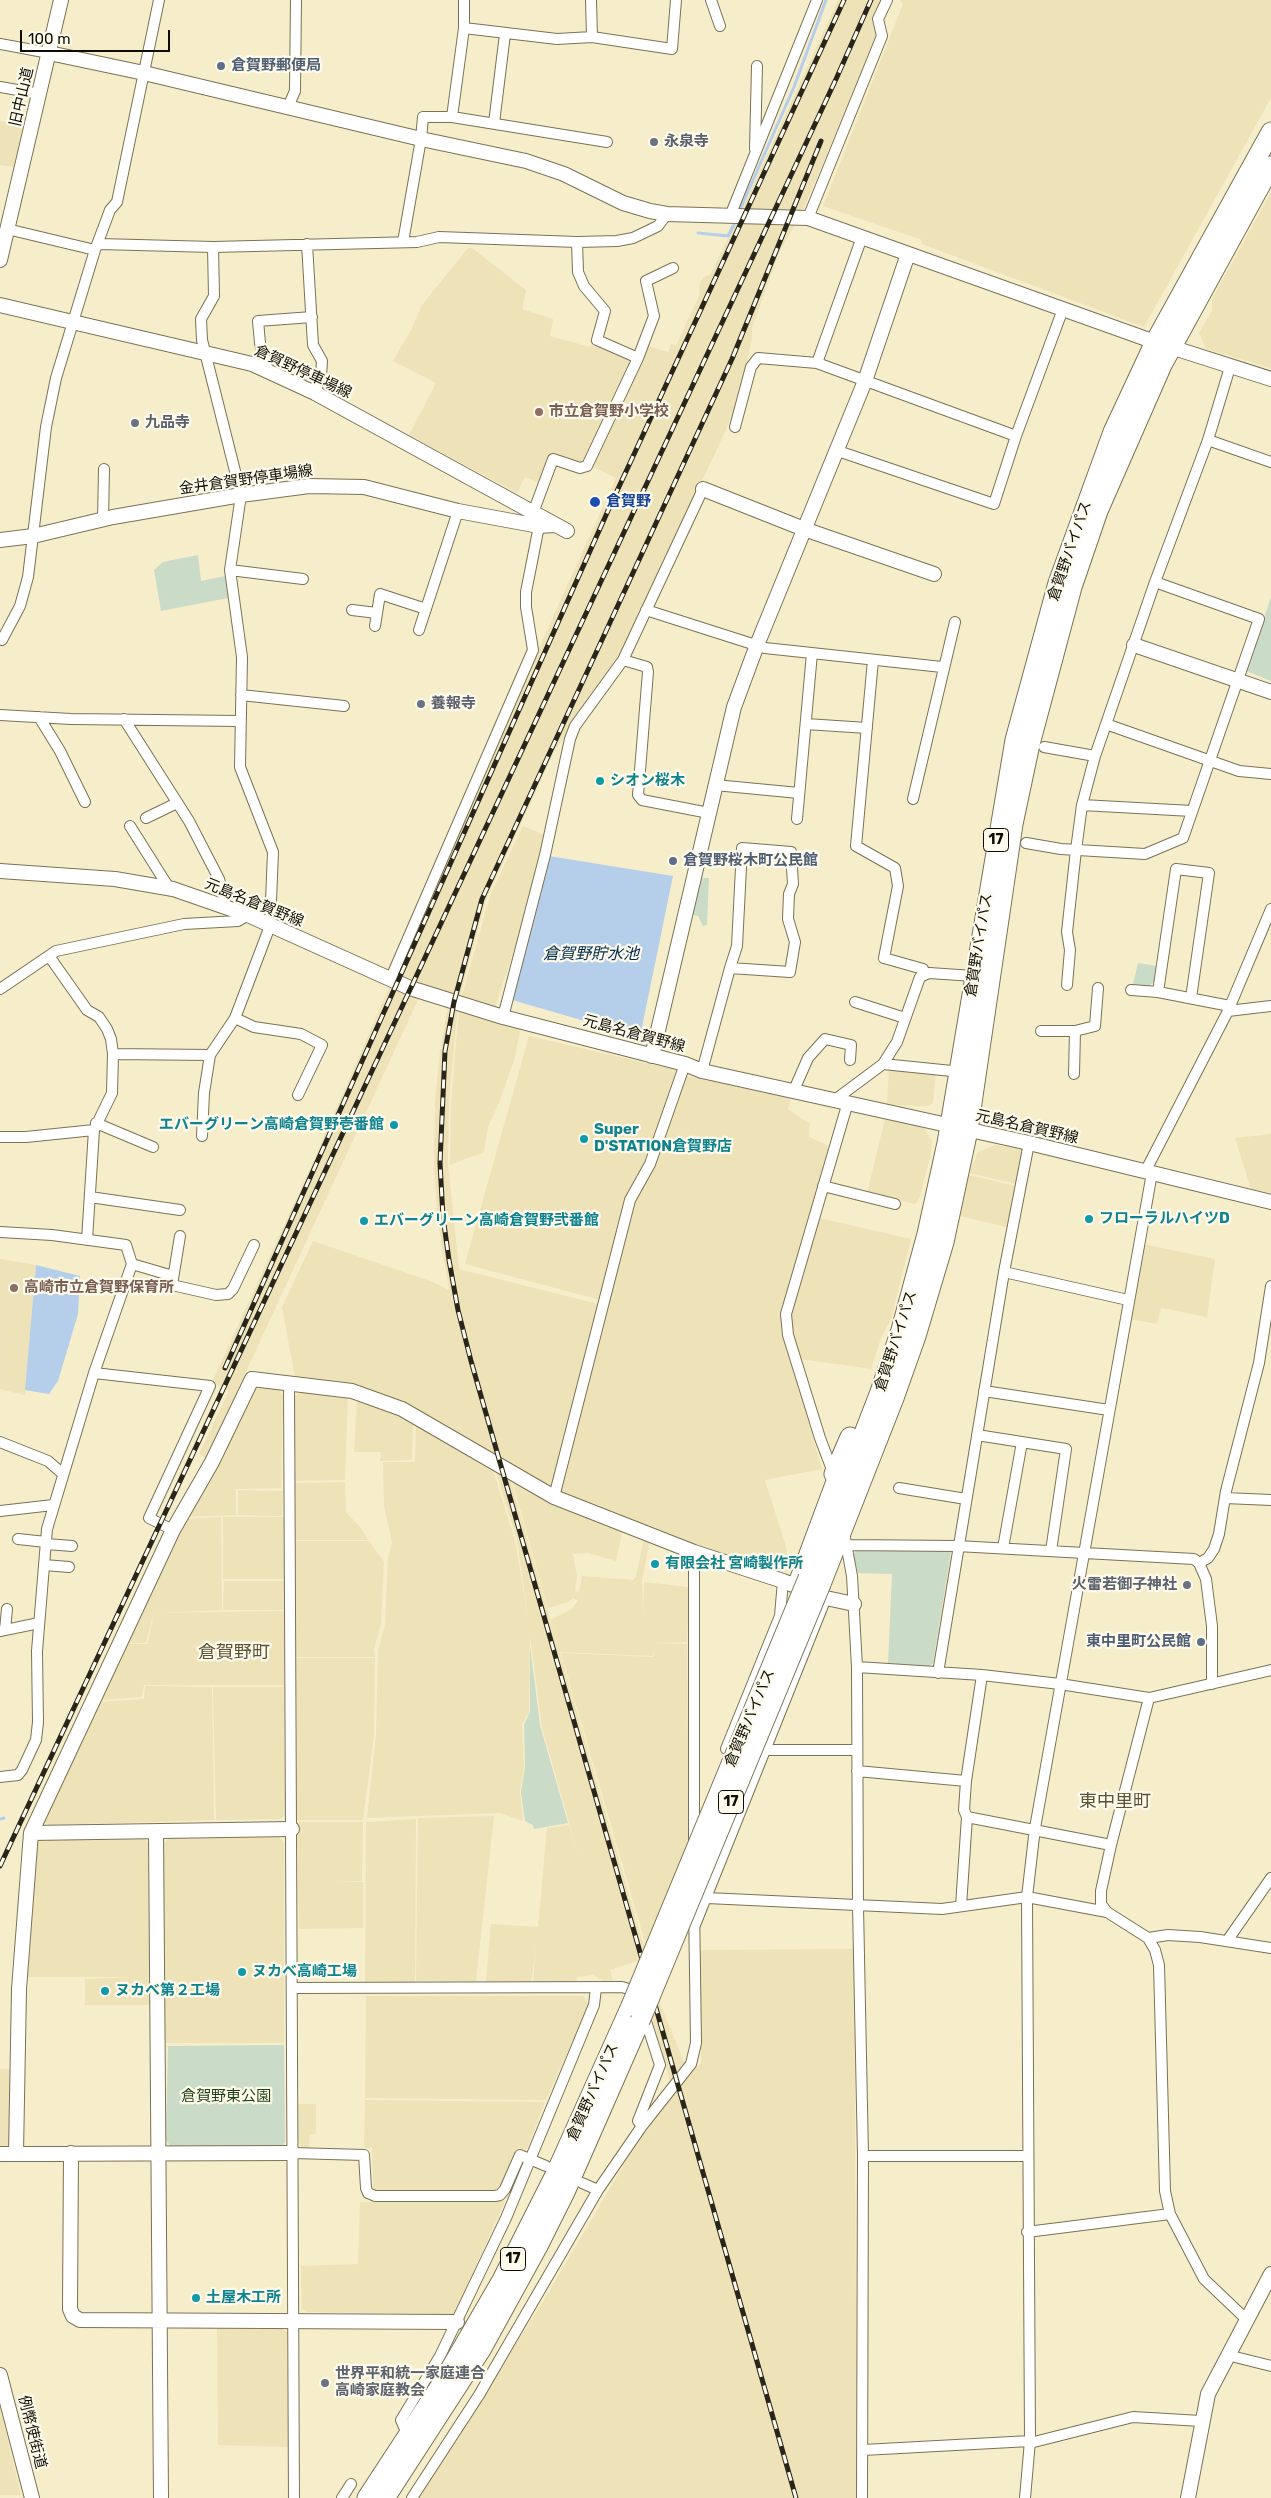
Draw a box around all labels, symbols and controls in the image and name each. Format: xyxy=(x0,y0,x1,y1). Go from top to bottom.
scale bar xyxy=(22,20,172,52)
text: 100 m xyxy=(28,30,70,48)
place label: 倉賀野郵便局 xyxy=(231,57,321,75)
marker: 倉賀野郵便局 xyxy=(215,60,227,72)
street label: 旧中山道 xyxy=(6,66,38,128)
place label: 永泉寺 xyxy=(664,133,709,151)
marker: 永泉寺 xyxy=(648,136,660,148)
street label: 倉賀野停車場線 xyxy=(252,342,354,402)
place label: 市立倉賀野小学校 xyxy=(549,403,669,421)
marker: 市立倉賀野小学校 xyxy=(533,406,545,418)
place label: 九品寺 xyxy=(145,414,190,432)
marker: 九品寺 xyxy=(129,417,141,429)
street label: 金井倉賀野停車場線 xyxy=(178,462,314,498)
place label: 倉賀野 xyxy=(606,493,651,511)
marker: 倉賀野 xyxy=(588,495,602,509)
street label: 倉賀野バイパス xyxy=(1044,498,1096,604)
place label: 養報寺 xyxy=(431,695,476,713)
marker: 養報寺 xyxy=(415,698,427,710)
place label: シオン桜木 xyxy=(610,772,685,790)
marker: シオン桜木 xyxy=(594,775,606,787)
road number: 17 xyxy=(984,828,1008,852)
place label: 倉賀野桜木町公民館 xyxy=(683,852,818,870)
marker: 倉賀野桜木町公民館 xyxy=(667,855,679,867)
street label: 元島名倉賀野線 xyxy=(202,875,306,931)
street label: 倉賀野バイパス xyxy=(962,892,996,998)
water label: 倉賀野貯水池 xyxy=(543,944,639,964)
street label: 元島名倉賀野線 xyxy=(581,1012,687,1056)
street label: 元島名倉賀野線 xyxy=(974,1106,1080,1148)
place label: エバーグリーン高崎倉賀野壱番館 xyxy=(159,1116,384,1134)
marker: エバーグリーン高崎倉賀野壱番館 xyxy=(388,1119,400,1131)
place label: Super D'STATION倉賀野店 xyxy=(594,1121,732,1156)
marker: Super D'STATION倉賀野店 xyxy=(578,1133,590,1145)
place label: フローラルハイツD xyxy=(1099,1210,1230,1228)
place label: エバーグリーン高崎倉賀野弐番館 xyxy=(374,1212,599,1230)
marker: フローラルハイツD xyxy=(1083,1213,1095,1225)
marker: エバーグリーン高崎倉賀野弐番館 xyxy=(358,1215,370,1227)
place label: 高崎市立倉賀野保育所 xyxy=(24,1279,174,1297)
marker: 高崎市立倉賀野保育所 xyxy=(8,1282,20,1294)
street label: 倉賀野バイパス xyxy=(871,1288,921,1394)
place label: 有限会社 宮崎製作所 xyxy=(665,1555,803,1573)
marker: 有限会社 宮崎製作所 xyxy=(649,1558,661,1570)
place label: 火雷若御子神社 xyxy=(1072,1576,1177,1594)
marker: 火雷若御子神社 xyxy=(1181,1579,1193,1591)
place label: 東中里町公民館 xyxy=(1086,1633,1191,1651)
marker: 東中里町公民館 xyxy=(1195,1636,1207,1648)
district label: 倉賀野町 xyxy=(198,1642,270,1664)
street label: 倉賀野バイパス xyxy=(721,1666,779,1770)
road number: 17 xyxy=(718,1790,744,1814)
district label: 東中里町 xyxy=(1079,1791,1151,1813)
place label: ヌカべ高崎工場 xyxy=(252,1963,357,1981)
marker: ヌカべ高崎工場 xyxy=(236,1966,248,1978)
place label: ヌカべ第２工場 xyxy=(115,1982,220,2000)
marker: ヌカべ第２工場 xyxy=(99,1985,111,1997)
street label: 倉賀野バイパス xyxy=(563,2040,623,2144)
park label: 倉賀野東公園 xyxy=(181,2088,271,2106)
road number: 17 xyxy=(500,2248,526,2270)
place label: 土屋木工所 xyxy=(206,2289,281,2307)
marker: 土屋木工所 xyxy=(190,2292,202,2304)
place label: 世界平和統一家庭連合 高崎家庭教会 xyxy=(335,2365,485,2400)
marker: 世界平和統一家庭連合 高崎家庭教会 xyxy=(319,2377,331,2389)
street label: 例幣使街道 xyxy=(14,2393,50,2471)

